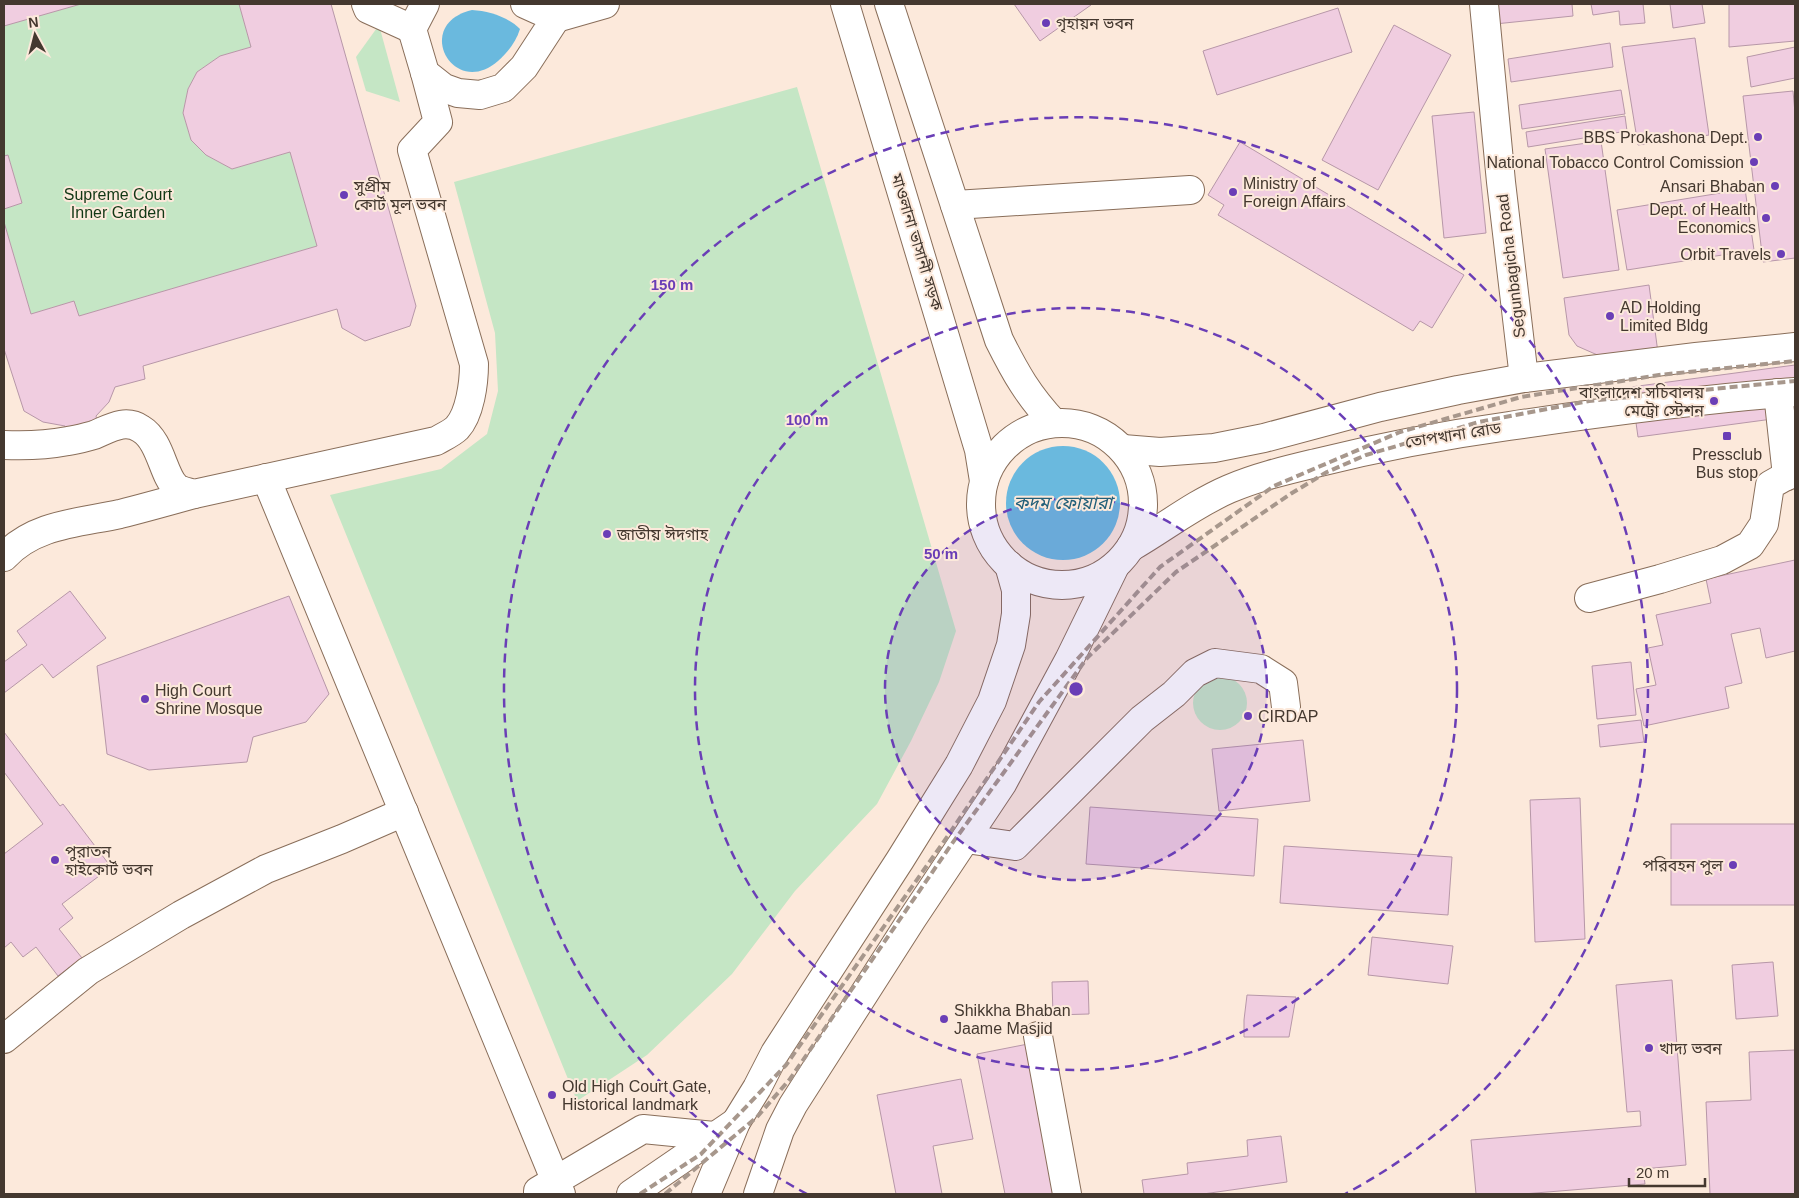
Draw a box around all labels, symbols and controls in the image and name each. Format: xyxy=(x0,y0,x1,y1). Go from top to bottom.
north arrow xyxy=(10,10,60,60)
text: N xyxy=(27,14,39,31)
place label: গৃহায়ন ভবন xyxy=(1056,15,1134,34)
marker: গৃহায়ন ভবন xyxy=(1040,17,1052,29)
place label: BBS Prokashona Dept. xyxy=(1583,129,1748,146)
marker: BBS Prokashona Dept. xyxy=(1752,131,1764,143)
place label: National Tobacco Control Comission xyxy=(1486,154,1744,171)
marker: National Tobacco Control Comission xyxy=(1748,156,1760,168)
street label: মাওলানা ভাসানী সড়ক xyxy=(888,170,947,314)
place label: Ministry of Foreign Affairs xyxy=(1243,175,1346,210)
place label: সুপ্রীম কোর্ট মূল ভবন xyxy=(353,177,447,214)
place label: Ansari Bhaban xyxy=(1660,178,1765,195)
marker: Ansari Bhaban xyxy=(1769,180,1781,192)
park label: Supreme Court Inner Garden xyxy=(64,186,173,221)
marker: Ministry of Foreign Affairs xyxy=(1227,186,1239,198)
marker: সুপ্রীম কোর্ট মূল ভবন xyxy=(338,189,350,201)
street label: Segunbagicha Road xyxy=(1494,193,1528,339)
place label: Dept. of Health Economics xyxy=(1649,201,1756,236)
marker: Dept. of Health Economics xyxy=(1760,212,1772,224)
place label: Orbit Travels xyxy=(1680,246,1771,263)
marker: Orbit Travels xyxy=(1775,248,1787,260)
text: 150 m xyxy=(651,276,693,293)
place label: AD Holding Limited Bldg xyxy=(1620,299,1708,334)
marker: AD Holding Limited Bldg xyxy=(1604,310,1616,322)
place label: বাংলাদেশ সচিবালয় মেট্রো স্টেশন xyxy=(1578,383,1705,419)
marker: বাংলাদেশ সচিবালয় মেট্রো স্টেশন xyxy=(1708,395,1720,407)
text: 100 m xyxy=(786,411,828,428)
street label: তোপখানা রোড xyxy=(1404,419,1503,451)
marker: Pressclub Bus stop xyxy=(1721,430,1733,442)
place label: Pressclub Bus stop xyxy=(1692,446,1762,481)
water label: কদম ফোয়ারা xyxy=(1014,493,1115,513)
place label: জাতীয় ঈদগাহ xyxy=(616,525,709,543)
marker: জাতীয় ঈদগাহ xyxy=(601,528,613,540)
text: 50 m xyxy=(924,545,958,562)
centre of rings xyxy=(1067,680,1085,698)
place label: High Court Shrine Mosque xyxy=(155,682,263,717)
marker: High Court Shrine Mosque xyxy=(139,693,151,705)
place label: CIRDAP xyxy=(1258,708,1318,725)
marker: CIRDAP xyxy=(1242,710,1254,722)
place label: পুরাতন হাইকোর্ট ভবন xyxy=(64,843,153,878)
marker: পুরাতন হাইকোর্ট ভবন xyxy=(49,854,61,866)
place label: পরিবহন পুল xyxy=(1642,856,1723,875)
marker: পরিবহন পুল xyxy=(1727,859,1739,871)
place label: Shikkha Bhaban Jaame Masjid xyxy=(954,1002,1071,1037)
marker: Shikkha Bhaban Jaame Masjid xyxy=(938,1013,950,1025)
place label: খাদ্য ভবন xyxy=(1659,1040,1722,1057)
marker: খাদ্য ভবন xyxy=(1643,1042,1655,1054)
place label: Old High Court Gate, Historical landmark xyxy=(562,1078,711,1113)
marker: Old High Court Gate, Historical landmark xyxy=(546,1089,558,1101)
scale bar xyxy=(1629,1156,1705,1188)
text: 20 m xyxy=(1636,1164,1669,1181)

